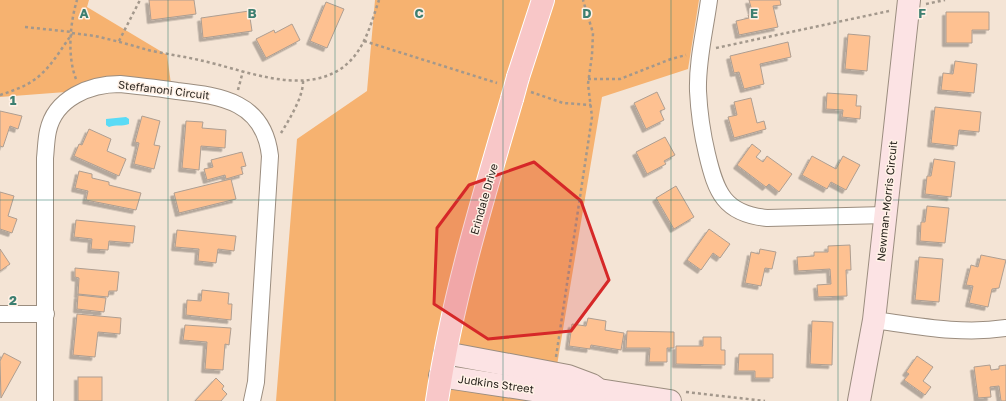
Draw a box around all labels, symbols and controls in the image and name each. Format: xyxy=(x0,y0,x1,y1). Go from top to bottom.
text: A xyxy=(79,5,89,21)
text: B xyxy=(247,5,257,21)
text: C xyxy=(414,5,424,21)
text: D xyxy=(582,5,592,21)
text: E xyxy=(750,5,758,21)
text: F xyxy=(918,5,926,21)
street label: Steffanoni Circuit xyxy=(118,77,211,102)
text: 1 xyxy=(10,92,17,108)
street label: Newman-Morris Circuit xyxy=(874,140,899,262)
street label: Erindale Drive xyxy=(467,162,500,236)
text: 2 xyxy=(9,292,17,308)
street label: Judkins Street xyxy=(457,372,535,395)

